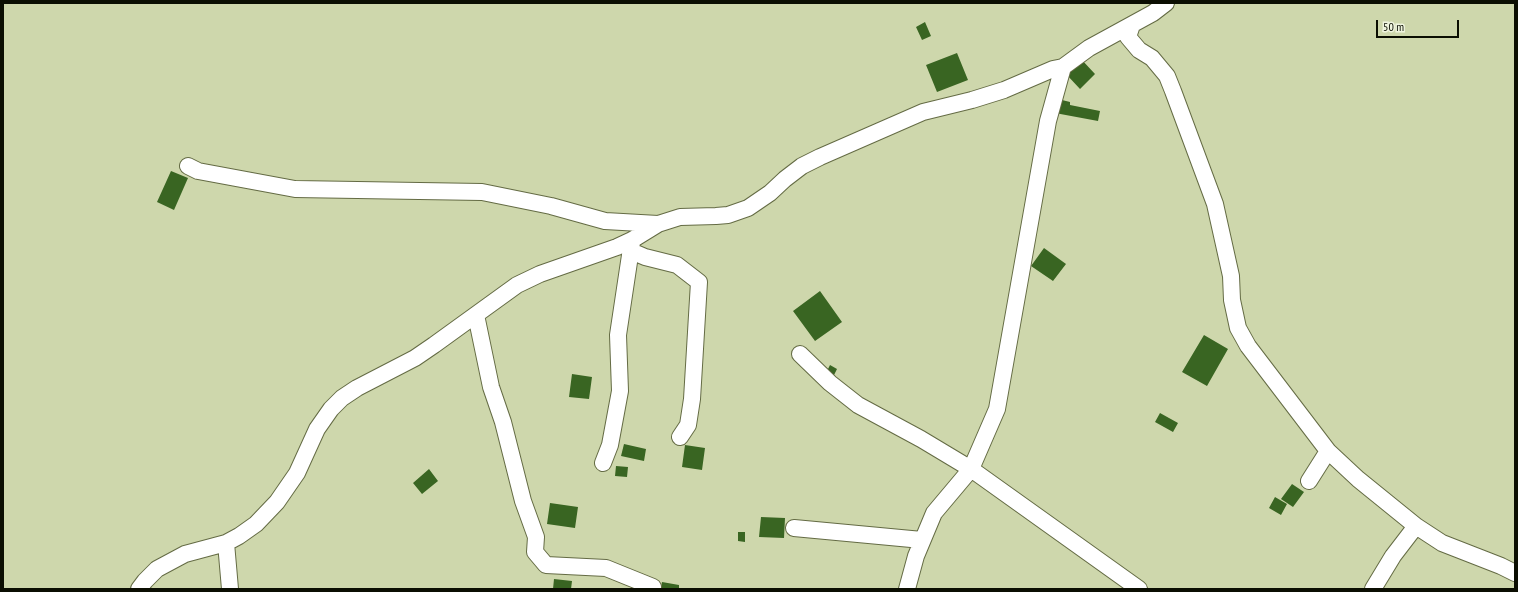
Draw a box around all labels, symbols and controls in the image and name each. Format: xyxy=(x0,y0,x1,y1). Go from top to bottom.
scale bar xyxy=(1378,12,1461,38)
text: 50 m xyxy=(1383,19,1404,34)

